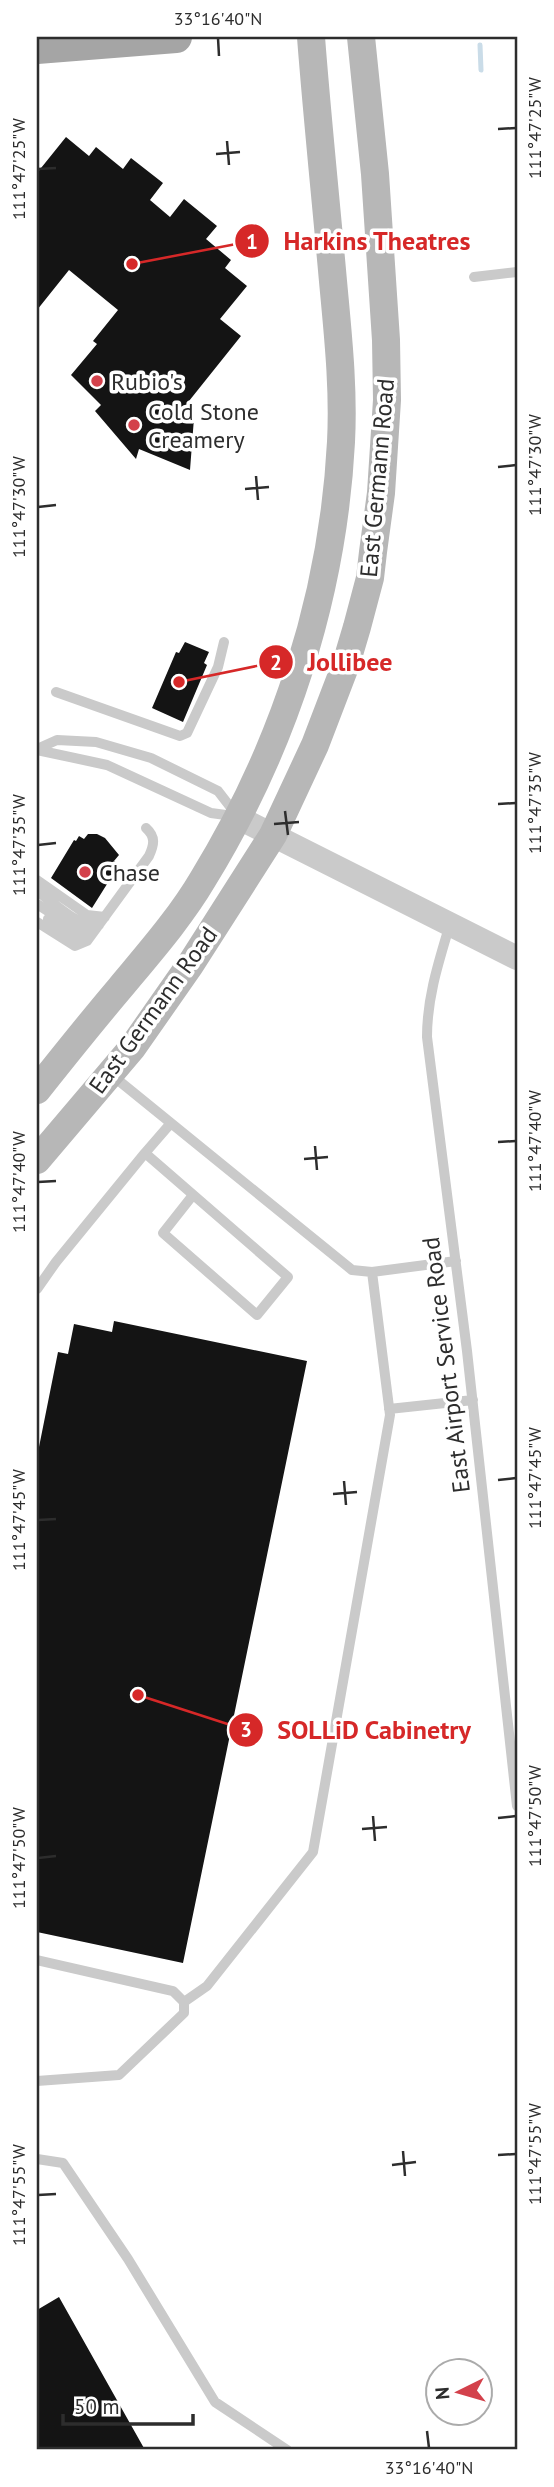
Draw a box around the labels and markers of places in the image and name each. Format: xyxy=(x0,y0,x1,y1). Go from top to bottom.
callout: Harkins Theatres xyxy=(234,218,485,265)
place label: Rubio's xyxy=(111,366,183,397)
marker: Rubio's xyxy=(89,373,105,389)
place label: Cold Stone Creamery xyxy=(148,396,259,455)
marker: Cold Stone Creamery xyxy=(126,417,142,433)
callout: Jollibee xyxy=(258,639,407,686)
place label: Chase xyxy=(99,857,160,888)
marker: Chase xyxy=(77,864,93,880)
callout: SOLLiD Cabinetry xyxy=(228,1706,486,1753)

